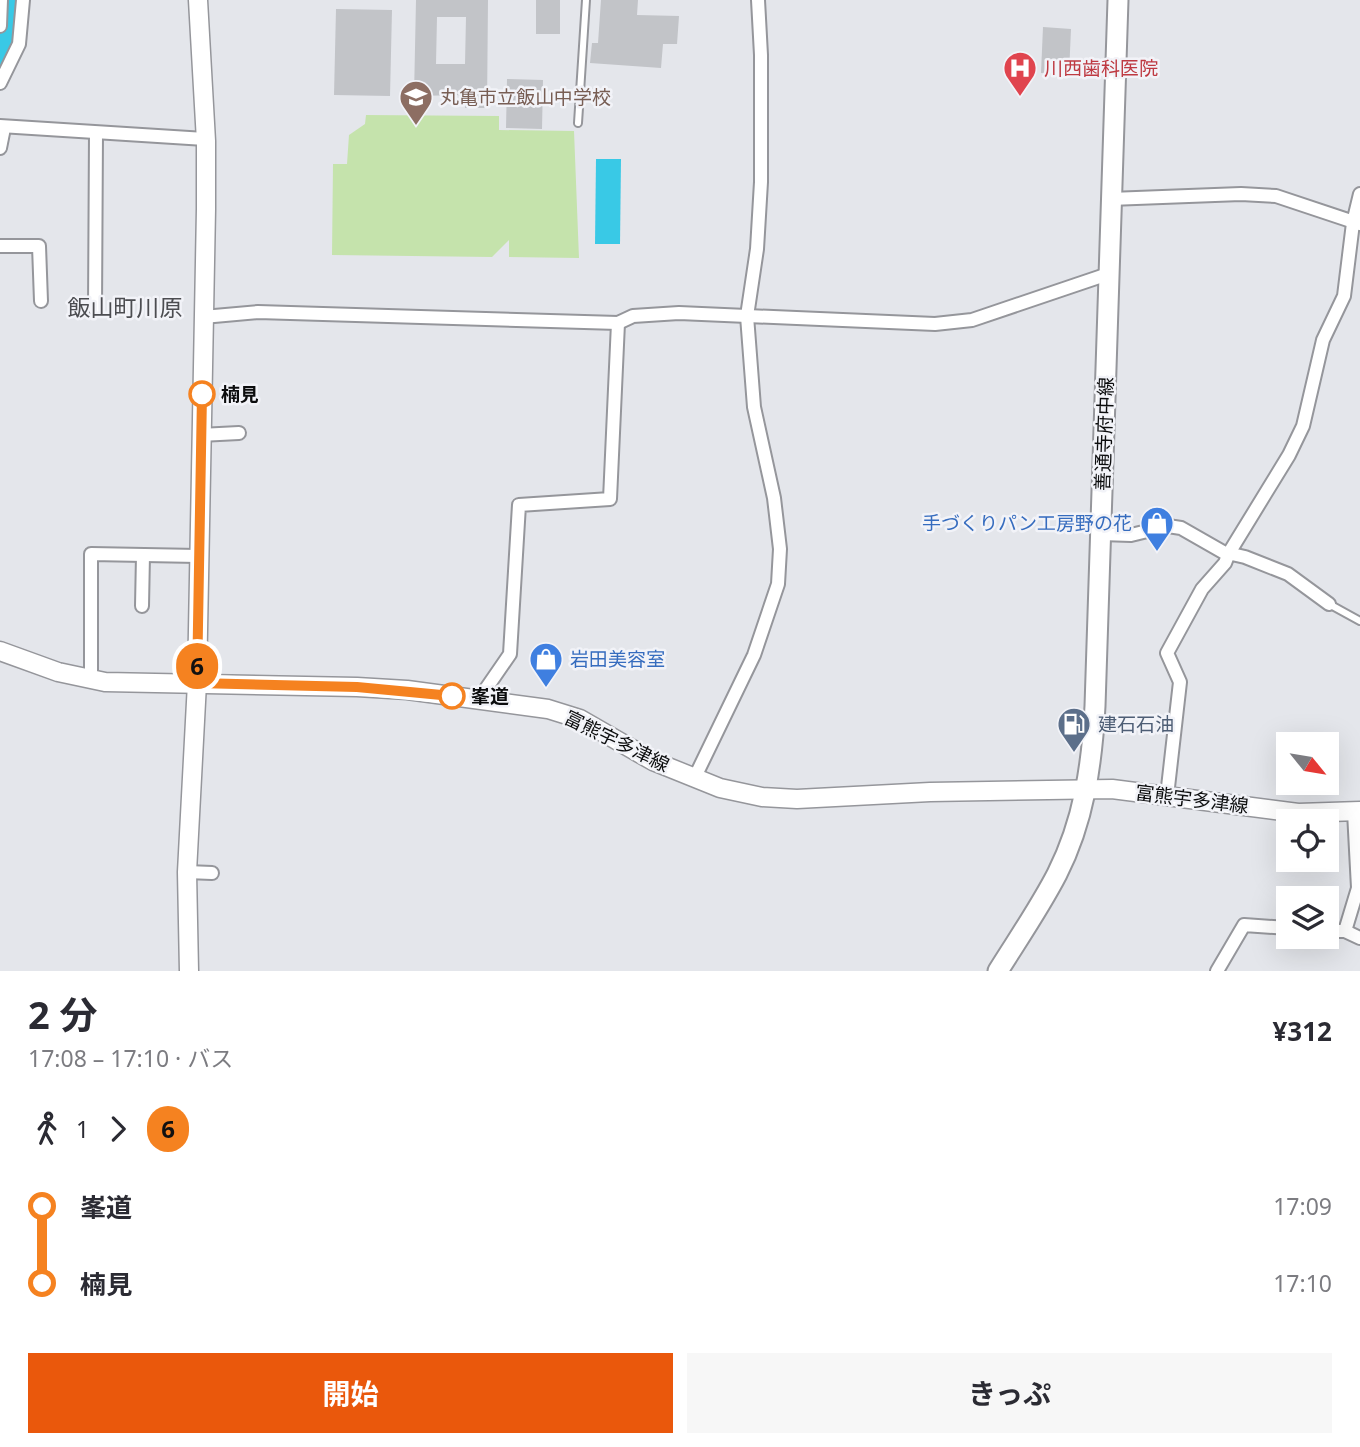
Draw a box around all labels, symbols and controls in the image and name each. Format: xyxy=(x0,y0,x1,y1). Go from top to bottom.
hospital icon: 川西歯科医院 xyxy=(1001,49,1039,98)
place label: 川西歯科医院 xyxy=(1044,55,1158,81)
school or university icon: 丸亀市立飯山中学校 xyxy=(397,78,435,127)
place label: 丸亀市立飯山中学校 xyxy=(440,84,611,110)
district label: 飯山町川原 xyxy=(68,291,183,323)
street label: 善通寺府中線 xyxy=(1089,377,1119,491)
marker: 楠見 xyxy=(189,381,215,407)
place label: 楠見 xyxy=(221,381,259,407)
shop icon: 手づくりパン工房野の花 xyxy=(1138,504,1176,553)
place label: 手づくりパン工房野の花 xyxy=(922,510,1132,536)
shop icon: 岩田美容室 xyxy=(527,640,565,689)
line badge: 6 xyxy=(174,643,220,689)
place label: 岩田美容室 xyxy=(570,646,665,672)
text: 6 xyxy=(190,649,204,682)
marker: 峯道 xyxy=(439,683,465,709)
place label: 峯道 xyxy=(471,683,509,709)
street label: 富熊宇多津線 xyxy=(560,704,674,778)
fuel station icon: 建石石油 xyxy=(1055,705,1093,754)
place label: 建石石油 xyxy=(1098,711,1174,737)
north arrow xyxy=(1276,732,1339,794)
map controls xyxy=(1276,732,1339,949)
street label: 富熊宇多津線 xyxy=(1134,779,1250,819)
button: locate xyxy=(1276,809,1339,872)
button: layers xyxy=(1276,886,1339,949)
text: 2 分 xyxy=(28,988,98,1040)
text: ¥312 xyxy=(1273,1013,1332,1049)
text: 17:08 – 17:10 · バス xyxy=(28,1042,233,1074)
icon: walk xyxy=(28,1110,66,1148)
icon: forward xyxy=(99,1110,137,1148)
text: 6 xyxy=(161,1112,175,1145)
text: 1 xyxy=(76,1113,89,1145)
text: 峯道 xyxy=(80,1189,132,1225)
text: 17:09 xyxy=(1273,1190,1332,1222)
text: 楠見 xyxy=(80,1266,132,1302)
text: 17:10 xyxy=(1273,1267,1332,1299)
button: 開始 xyxy=(28,1353,673,1433)
button: きっぷ xyxy=(687,1353,1332,1433)

